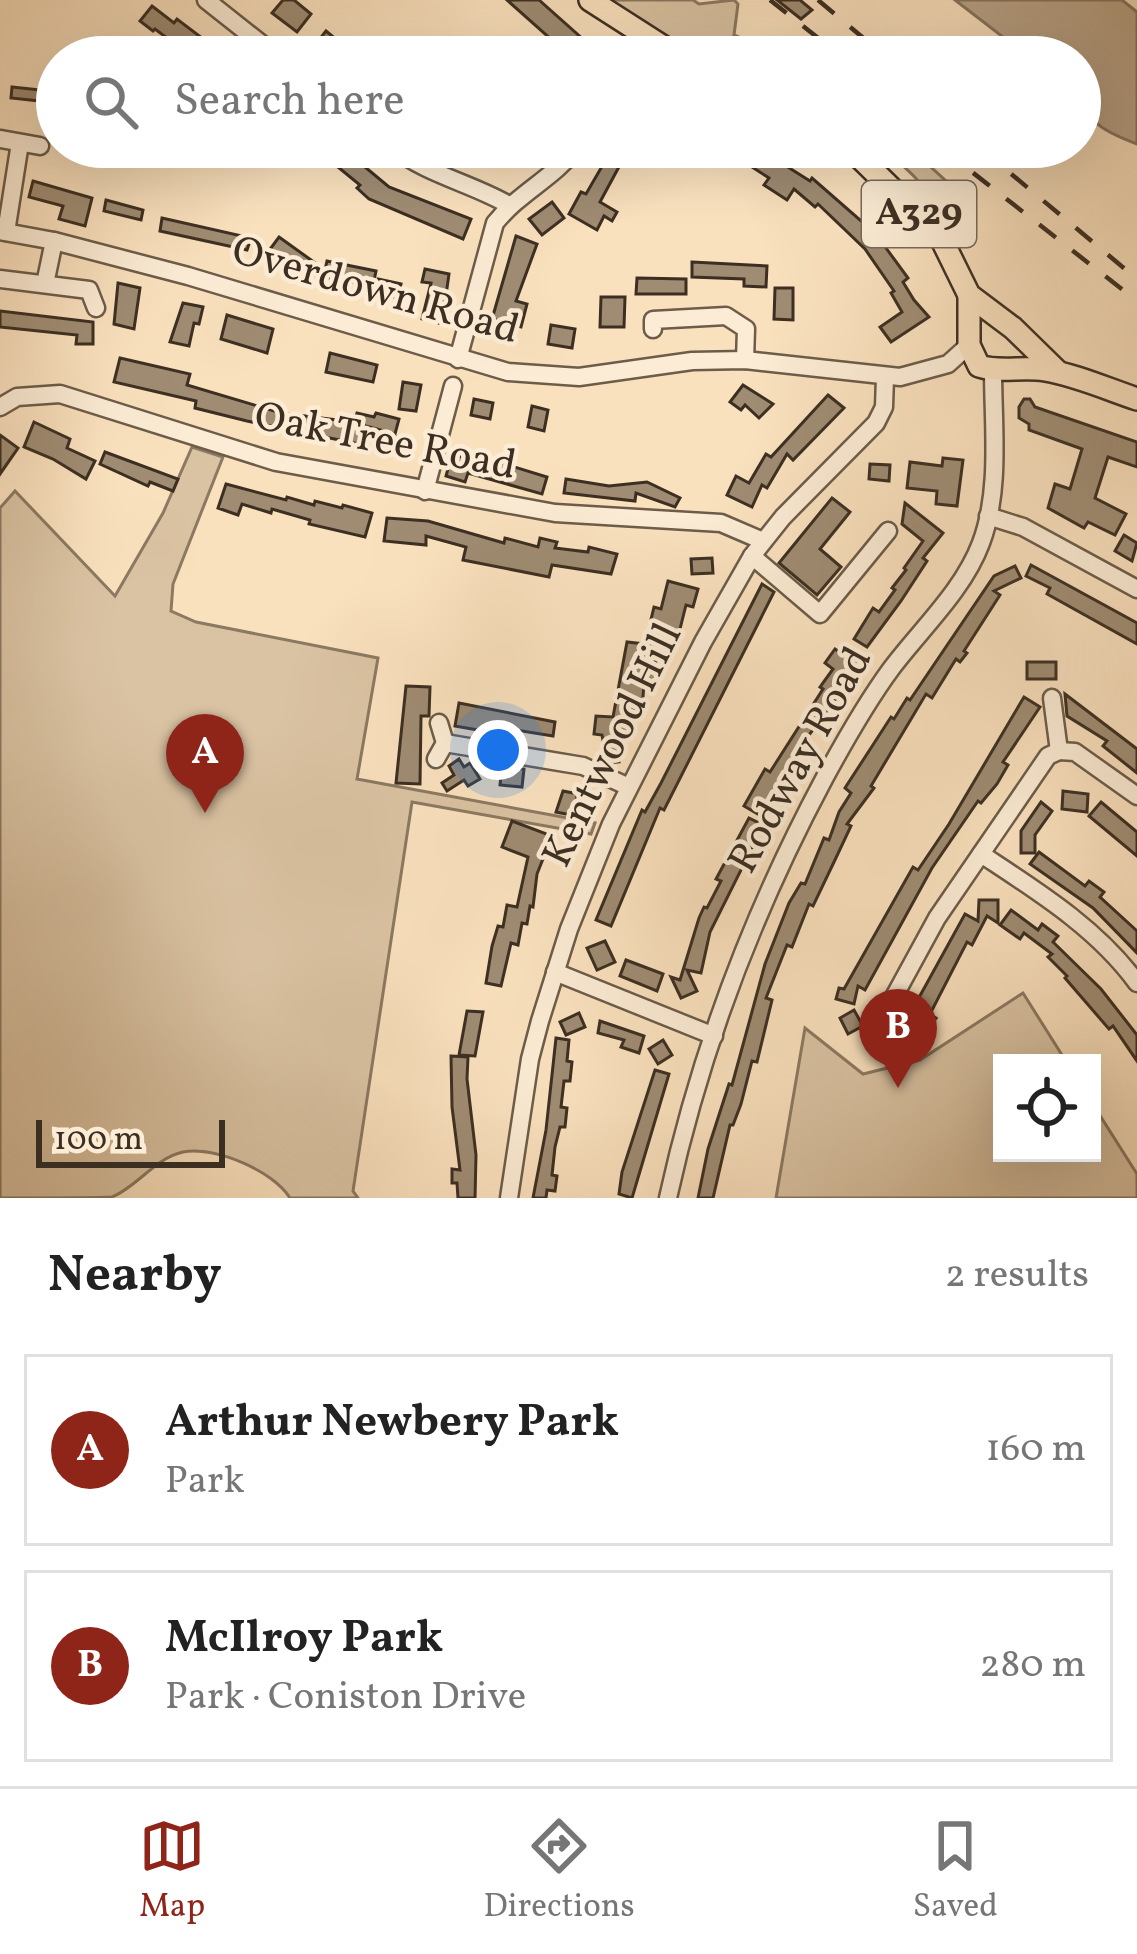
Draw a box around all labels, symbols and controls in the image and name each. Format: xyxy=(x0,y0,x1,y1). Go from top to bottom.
search box xyxy=(36,36,1101,168)
icon: search xyxy=(78,69,144,135)
text: Search here xyxy=(174,71,405,134)
road number: A329 xyxy=(862,181,976,247)
street label: Overdown Road xyxy=(224,223,526,361)
street label: Oak Tree Road xyxy=(249,389,521,497)
street label: Kentwood Hill xyxy=(529,614,699,878)
street label: Rodway Road xyxy=(715,637,889,885)
pin: A xyxy=(166,714,244,813)
your location xyxy=(468,720,528,780)
pin: B xyxy=(859,989,937,1088)
map controls xyxy=(993,1054,1101,1162)
button: locate xyxy=(993,1054,1101,1162)
scale bar xyxy=(36,1114,225,1167)
text: 100 m xyxy=(54,1118,143,1164)
text: Nearby xyxy=(48,1241,222,1312)
text: 2 results xyxy=(945,1249,1089,1303)
text: Arthur Newbery Park xyxy=(165,1392,619,1455)
text: A xyxy=(76,1423,104,1477)
text: 160 m xyxy=(985,1423,1086,1477)
text: Park xyxy=(165,1455,245,1509)
text: McIlroy Park xyxy=(165,1608,443,1671)
text: B xyxy=(77,1639,103,1693)
text: 280 m xyxy=(979,1639,1086,1693)
text: Park · Coniston Drive xyxy=(165,1671,526,1725)
tab: Map xyxy=(139,1813,205,1931)
tab: Directions xyxy=(483,1813,635,1931)
tab: Saved xyxy=(913,1813,998,1931)

